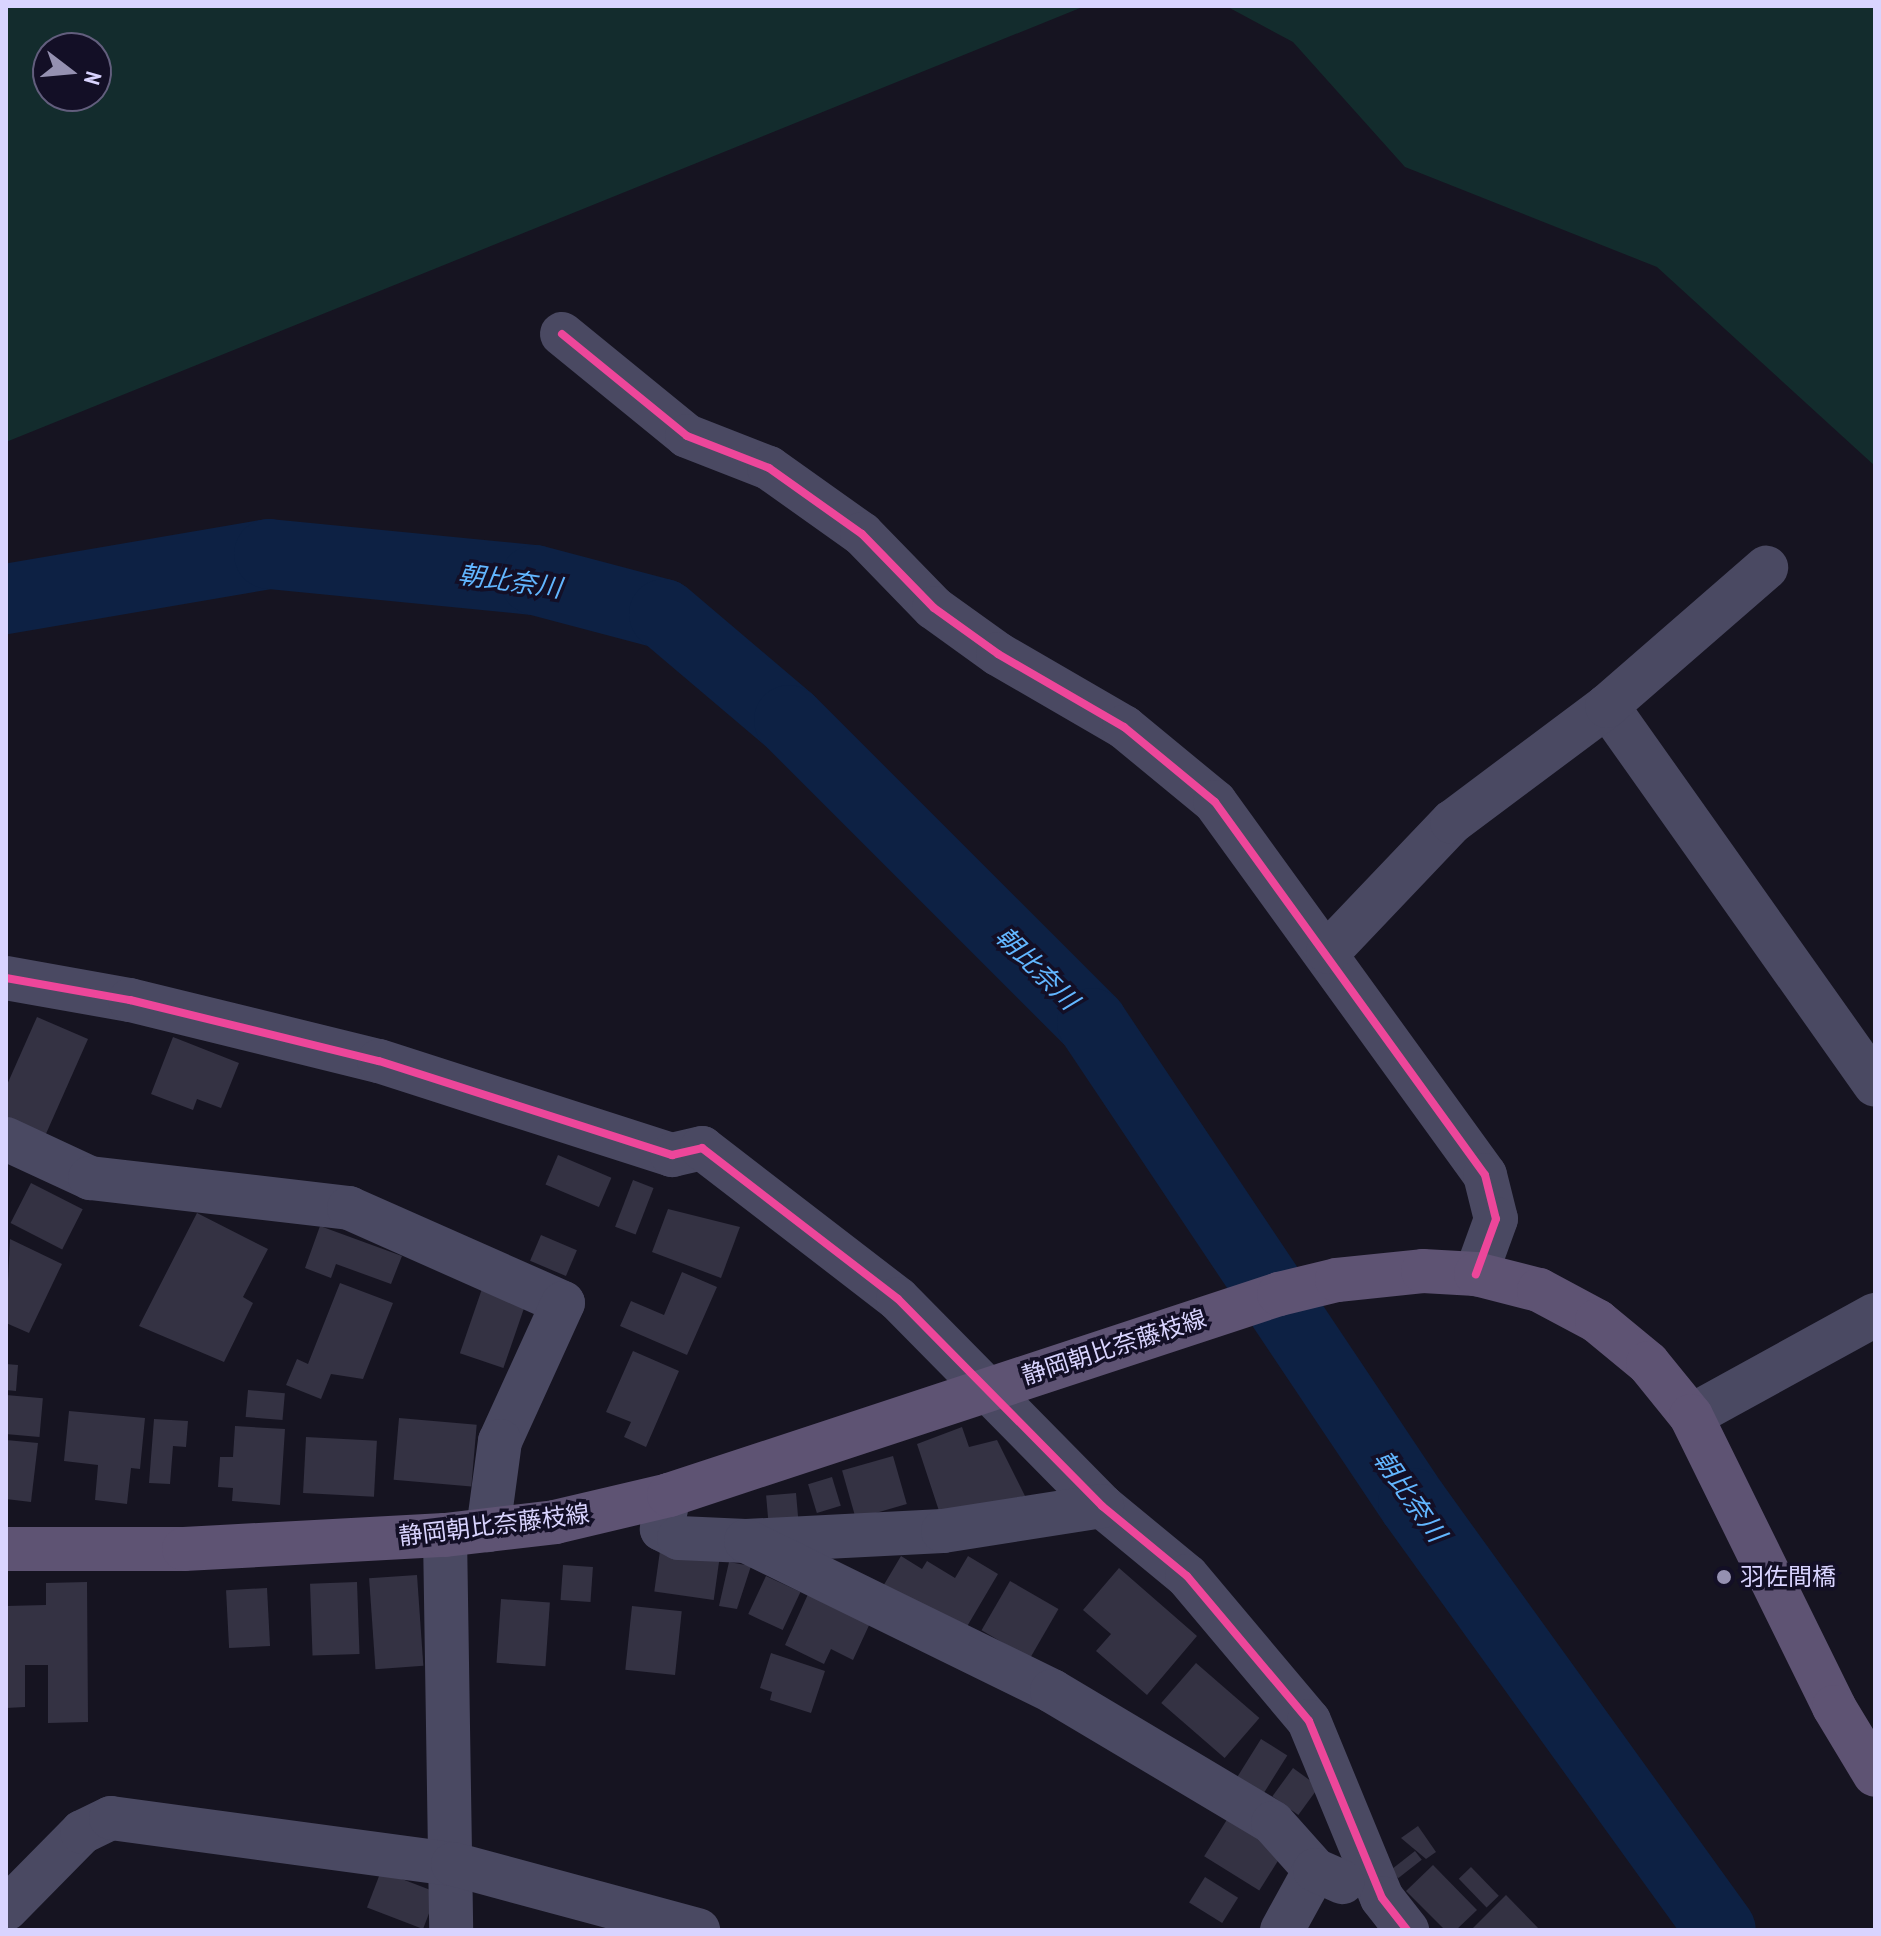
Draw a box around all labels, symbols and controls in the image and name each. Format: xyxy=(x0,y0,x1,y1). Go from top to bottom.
north arrow xyxy=(32,32,112,112)
text: N xyxy=(78,68,108,88)
water label: 朝比奈川 xyxy=(456,558,564,604)
water label: 朝比奈川 xyxy=(989,920,1085,1016)
street label: 静岡朝比奈藤枝線 xyxy=(1018,1304,1210,1390)
water label: 朝比奈川 xyxy=(1367,1444,1453,1548)
street label: 静岡朝比奈藤枝線 xyxy=(397,1499,591,1551)
place label: 羽佐間橋 xyxy=(1740,1563,1836,1591)
marker: 羽佐間橋 xyxy=(1715,1568,1733,1586)

